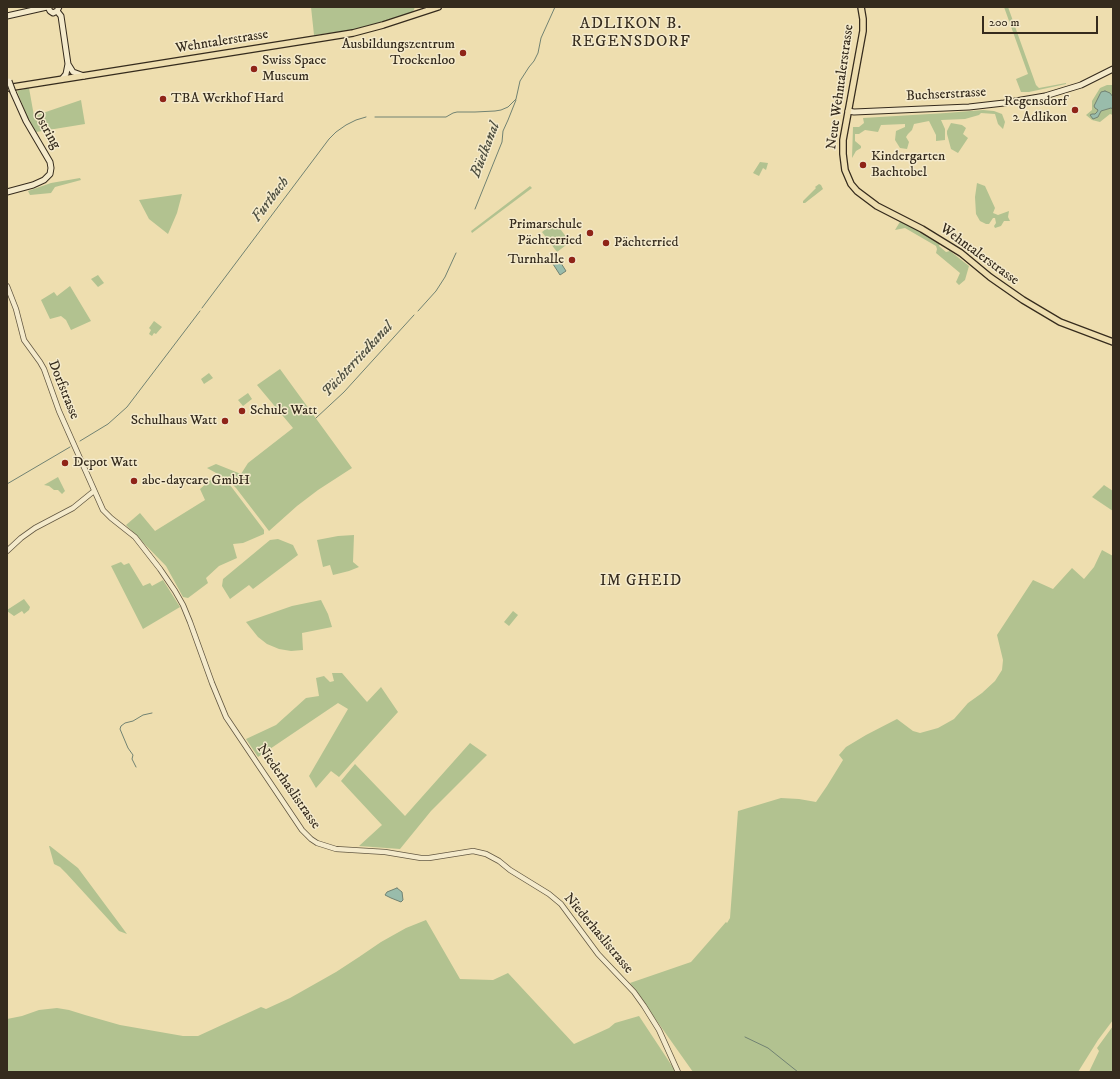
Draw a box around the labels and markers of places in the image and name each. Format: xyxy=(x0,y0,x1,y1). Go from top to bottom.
place label: Ausbildungszentrum Trockenloo xyxy=(342,37,455,70)
marker: Ausbildungszentrum Trockenloo xyxy=(458,48,468,58)
place label: Swiss Space Museum xyxy=(262,53,326,86)
marker: Swiss Space Museum xyxy=(249,64,259,74)
place label: TBA Werkhof Hard xyxy=(171,91,284,107)
marker: TBA Werkhof Hard xyxy=(158,94,168,104)
place label: Regensdorf 2 Adlikon xyxy=(1004,94,1067,126)
marker: Regensdorf 2 Adlikon xyxy=(1070,105,1080,115)
place label: Kindergarten Bachtobel xyxy=(871,149,945,182)
marker: Kindergarten Bachtobel xyxy=(858,160,868,170)
place label: Primarschule Pächterried xyxy=(509,217,582,250)
marker: Primarschule Pächterried xyxy=(585,228,595,238)
place label: Pächterried xyxy=(614,235,678,251)
marker: Pächterried xyxy=(601,238,611,248)
place label: Turnhalle xyxy=(508,252,564,268)
marker: Turnhalle xyxy=(567,255,577,265)
place label: Schule Watt xyxy=(250,403,317,419)
marker: Schule Watt xyxy=(237,406,247,416)
place label: Schulhaus Watt xyxy=(131,413,217,429)
marker: Schulhaus Watt xyxy=(220,416,230,426)
place label: Depot Watt xyxy=(73,455,137,471)
marker: Depot Watt xyxy=(60,458,70,468)
place label: abc-daycare GmbH xyxy=(142,473,250,489)
marker: abc-daycare GmbH xyxy=(129,476,139,486)

